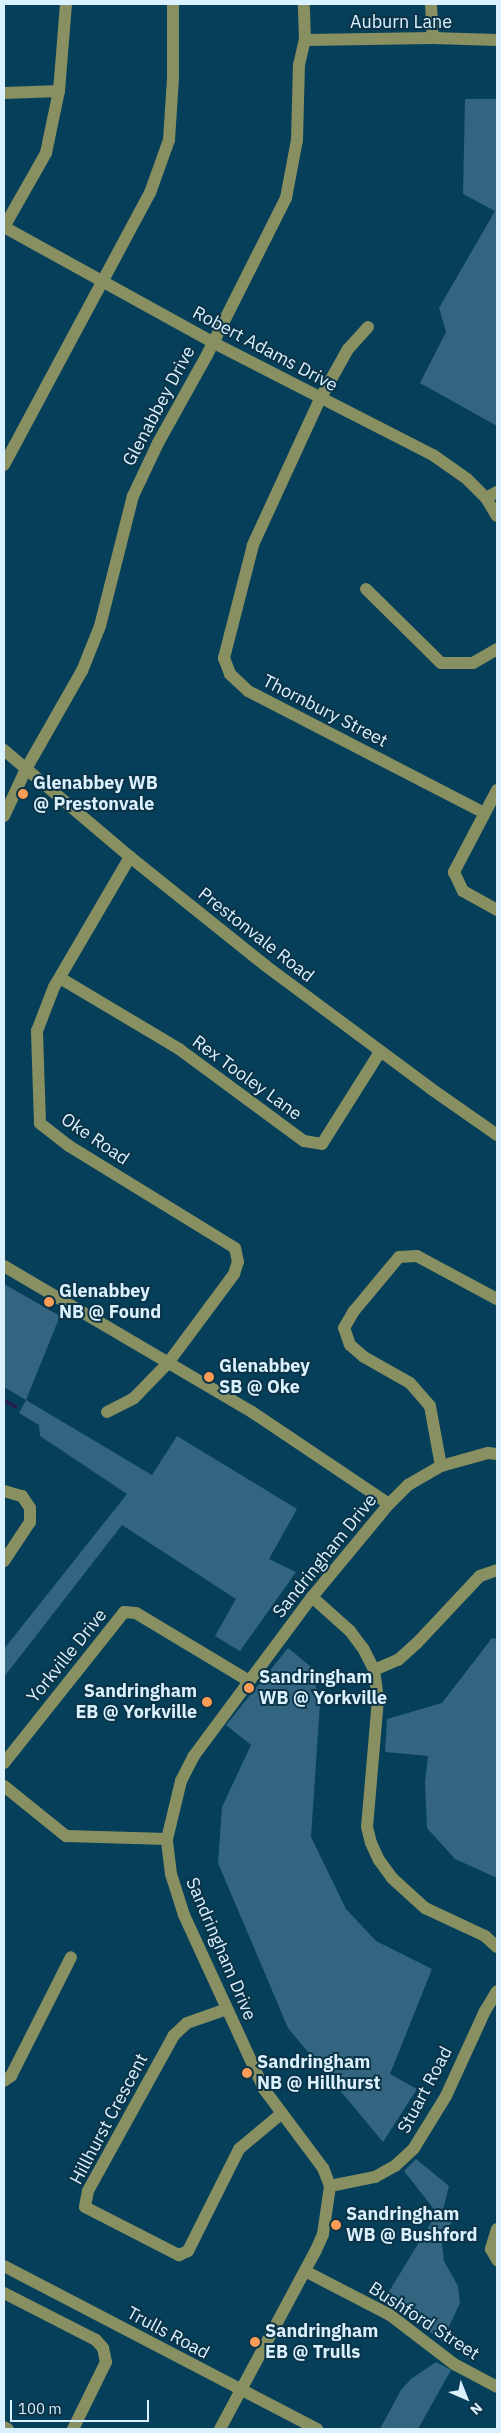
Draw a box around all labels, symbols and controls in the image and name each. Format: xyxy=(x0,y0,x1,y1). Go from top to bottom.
street label: Auburn Lane xyxy=(350,11,452,33)
street label: Robert Adams Drive xyxy=(189,302,341,396)
street label: Glenabbey Drive xyxy=(118,342,200,470)
street label: Thornbury Street xyxy=(259,670,391,752)
place label: Glenabbey WB @ Prestonvale xyxy=(33,773,158,816)
marker: Glenabbey WB @ Prestonvale xyxy=(17,788,29,800)
street label: Prestonvale Road xyxy=(194,883,318,987)
street label: Rex Tooley Lane xyxy=(188,1031,306,1125)
street label: Oke Road xyxy=(57,1108,133,1170)
place label: Glenabbey NB @ Found xyxy=(59,1281,161,1324)
marker: Glenabbey NB @ Found xyxy=(43,1296,55,1308)
place label: Glenabbey SB @ Oke xyxy=(219,1356,310,1398)
marker: Glenabbey SB @ Oke xyxy=(203,1371,215,1383)
street label: Sandringham Drive xyxy=(268,1490,382,1622)
street label: Yorkville Drive xyxy=(23,1605,111,1707)
place label: Sandringham WB @ Yorkville xyxy=(259,1667,387,1710)
place label: Sandringham EB @ Yorkville xyxy=(75,1681,197,1724)
marker: Sandringham WB @ Yorkville xyxy=(243,1682,255,1694)
marker: Sandringham EB @ Yorkville xyxy=(201,1696,213,1708)
street label: Sandringham Drive xyxy=(181,1874,261,2024)
street label: Stuart Road xyxy=(393,2043,457,2137)
street label: Hillhurst Crescent xyxy=(65,2050,153,2188)
place label: Sandringham NB @ Hillhurst xyxy=(257,2052,380,2094)
marker: Sandringham NB @ Hillhurst xyxy=(241,2067,253,2079)
place label: Sandringham WB @ Bushford xyxy=(346,2204,478,2246)
marker: Sandringham WB @ Bushford xyxy=(330,2219,342,2231)
street label: Bushford Street xyxy=(365,2277,483,2365)
street label: Trulls Road xyxy=(123,2302,213,2364)
place label: Sandringham EB @ Trulls xyxy=(265,2321,378,2364)
marker: Sandringham EB @ Trulls xyxy=(249,2336,261,2348)
north arrow xyxy=(441,2373,491,2423)
scale bar xyxy=(12,2390,151,2422)
text: 100 m xyxy=(18,2399,62,2418)
text: N xyxy=(467,2399,486,2419)

